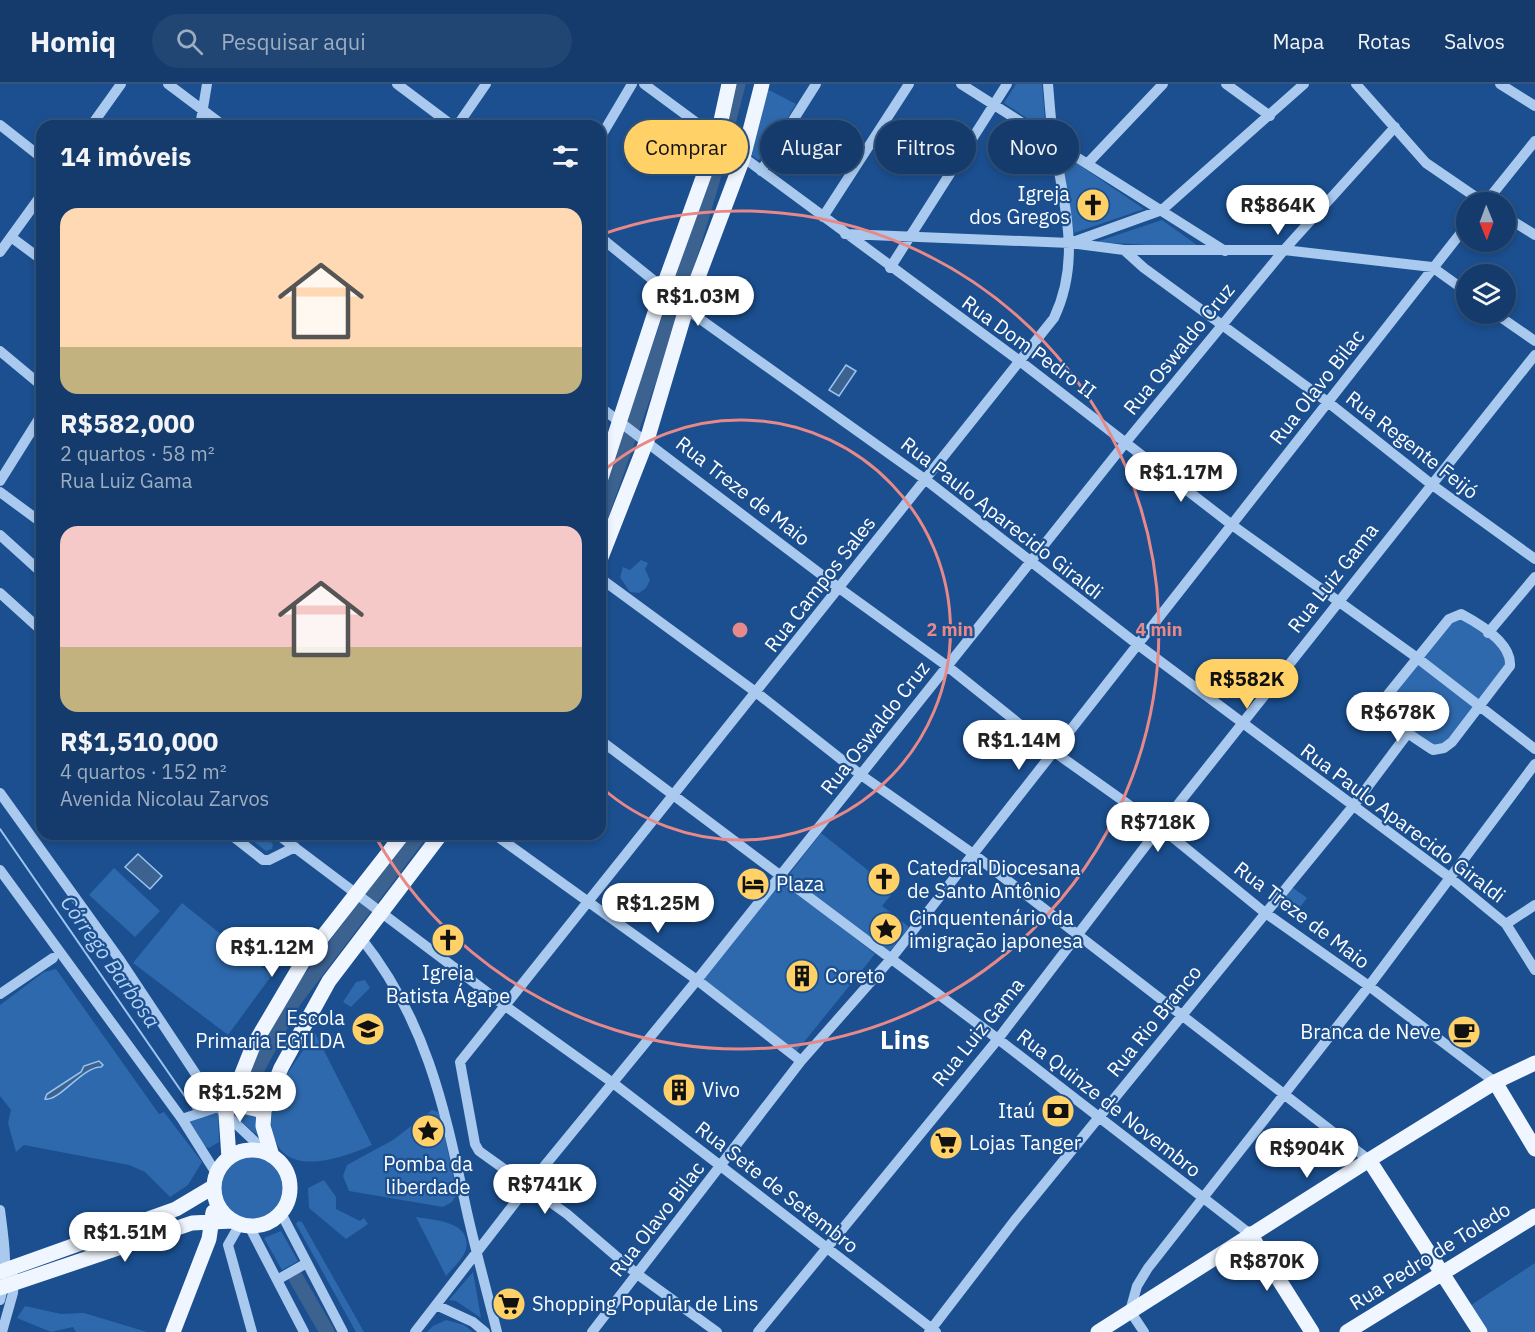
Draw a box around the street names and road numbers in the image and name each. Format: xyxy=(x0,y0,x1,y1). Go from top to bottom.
street label: Rua Oswaldo Cruz xyxy=(1117,277,1240,420)
street label: Rua Dom Pedro II xyxy=(957,289,1102,404)
street label: Rua Olavo Bilac xyxy=(1263,323,1370,450)
street label: Rua Regente Feijó xyxy=(1340,384,1484,505)
street label: Rua Treze de Maio xyxy=(671,430,816,552)
street label: Rua Paulo Aparecido Giraldi xyxy=(896,430,1109,605)
street label: Rua Campos Sales xyxy=(758,510,881,657)
street label: Rua Luiz Gama xyxy=(1281,517,1384,638)
street label: Rua Oswaldo Cruz xyxy=(814,655,935,800)
street label: Rua Paulo Aparecido Giraldi xyxy=(1295,737,1511,909)
street label: Rua Treze de Maio xyxy=(1229,855,1376,975)
street label: Rua Rio Branco xyxy=(1100,959,1207,1082)
street label: Rua Luiz Gama xyxy=(925,971,1030,1092)
street label: Rua Quinze de Novembro xyxy=(1012,1022,1207,1183)
street label: Rua Sete de Setembro xyxy=(690,1114,864,1259)
street label: Rua Olavo Bilac xyxy=(603,1155,710,1282)
street label: Rua Pedro de Toledo xyxy=(1344,1195,1515,1316)

